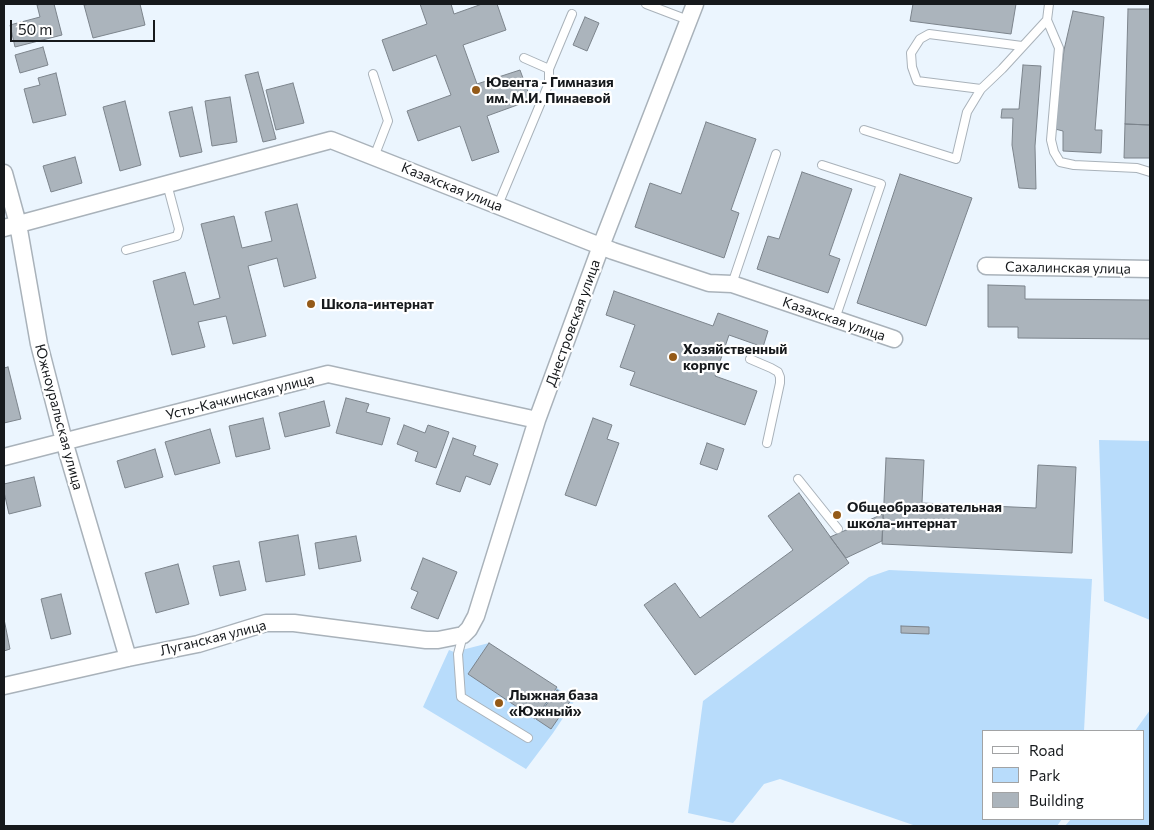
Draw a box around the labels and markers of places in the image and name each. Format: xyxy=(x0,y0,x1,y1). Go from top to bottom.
place label: Ювента - Гимназия им. М.И. Пинаевой xyxy=(486,74,614,106)
marker: Ювента - Гимназия им. М.И. Пинаевой xyxy=(470,84,482,96)
place label: Школа-интернат xyxy=(321,296,434,312)
marker: Школа-интернат xyxy=(305,298,317,310)
place label: Хозяйственный корпус xyxy=(683,341,787,374)
marker: Хозяйственный корпус xyxy=(667,351,679,363)
place label: Общеобразовательная школа-интернат xyxy=(847,499,1002,532)
marker: Общеобразовательная школа-интернат xyxy=(831,509,843,521)
place label: Лыжная база «Южный» xyxy=(509,687,598,720)
marker: Лыжная база «Южный» xyxy=(493,697,505,709)

